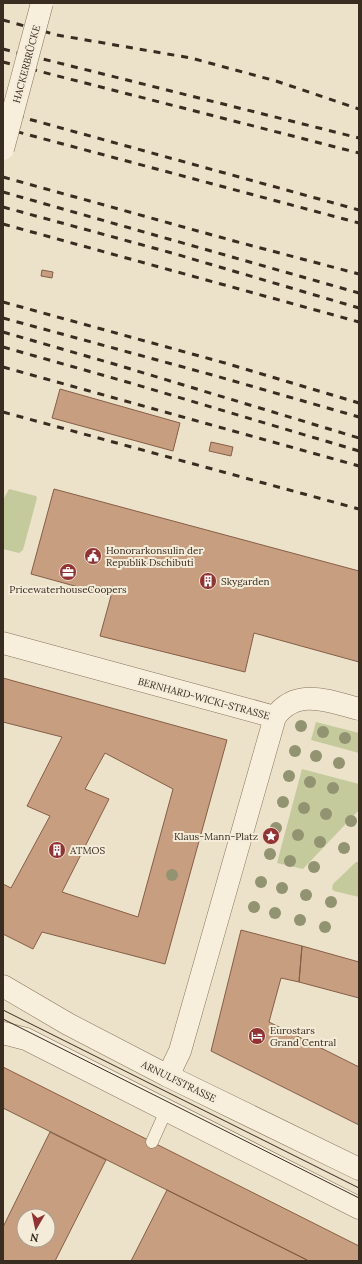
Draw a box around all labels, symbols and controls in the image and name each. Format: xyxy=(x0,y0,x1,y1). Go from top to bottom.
street label: HACKERBRÜCKE xyxy=(10,24,43,105)
place label: Honorarkonsulin der Republik Dschibuti xyxy=(106,544,204,569)
public building icon: Honorarkonsulin der Republik Dschibuti xyxy=(83,546,103,566)
office icon: PricewaterhouseCoopers xyxy=(58,562,78,582)
building icon: Skygarden xyxy=(198,571,218,591)
place label: Skygarden xyxy=(221,575,270,588)
place label: PricewaterhouseCoopers xyxy=(9,583,127,596)
street label: BERNHARD-WICKI-STRASSE xyxy=(136,675,271,722)
place icon: Klaus-Mann-Platz xyxy=(261,826,281,846)
place label: Klaus-Mann-Platz xyxy=(174,830,258,843)
building icon: ATMOS xyxy=(47,840,67,860)
place label: ATMOS xyxy=(69,844,105,857)
place label: Eurostars Grand Central xyxy=(270,1024,336,1049)
hotel icon: Eurostars Grand Central xyxy=(247,1026,267,1046)
street label: ARNULFSTRASSE xyxy=(138,1057,218,1105)
north arrow xyxy=(16,1208,56,1248)
text: N xyxy=(29,1230,40,1245)

